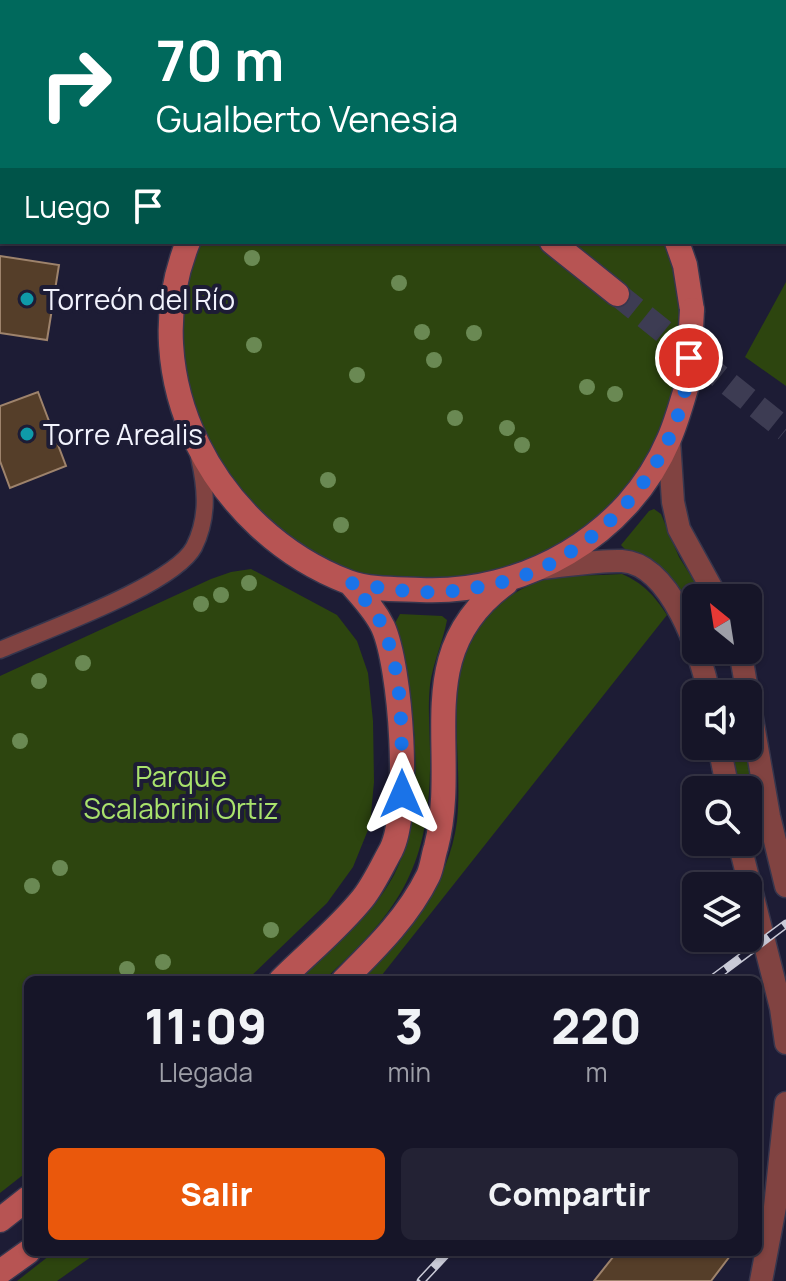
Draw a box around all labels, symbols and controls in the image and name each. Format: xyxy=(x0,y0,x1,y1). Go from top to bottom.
text: 70 m xyxy=(156,21,284,98)
icon: right xyxy=(24,32,128,136)
text: Gualberto Venesia xyxy=(156,94,458,143)
icon: arrive xyxy=(126,184,170,228)
text: Luego xyxy=(24,186,110,227)
place label: Torreón del Río xyxy=(43,280,235,318)
marker: Torreón del Río xyxy=(18,290,36,308)
pin xyxy=(655,324,723,392)
icon: arrive xyxy=(667,336,711,380)
place label: Torre Arealis xyxy=(43,415,203,453)
marker: Torre Arealis xyxy=(18,425,36,443)
north arrow xyxy=(682,584,762,664)
map controls xyxy=(682,584,762,952)
button: sound xyxy=(682,680,762,760)
position arrow xyxy=(360,752,444,836)
park label: Parque Scalabrini Ortiz xyxy=(83,757,279,827)
button: search xyxy=(682,776,762,856)
button: layers xyxy=(682,872,762,952)
text: 11:09 xyxy=(144,993,267,1058)
text: 3 xyxy=(395,993,423,1058)
text: 220 xyxy=(551,993,642,1058)
text: Llegada xyxy=(159,1054,253,1090)
text: min xyxy=(388,1054,431,1090)
text: m xyxy=(586,1054,608,1090)
button: Salir xyxy=(48,1148,385,1240)
button: Compartir xyxy=(401,1148,738,1240)

